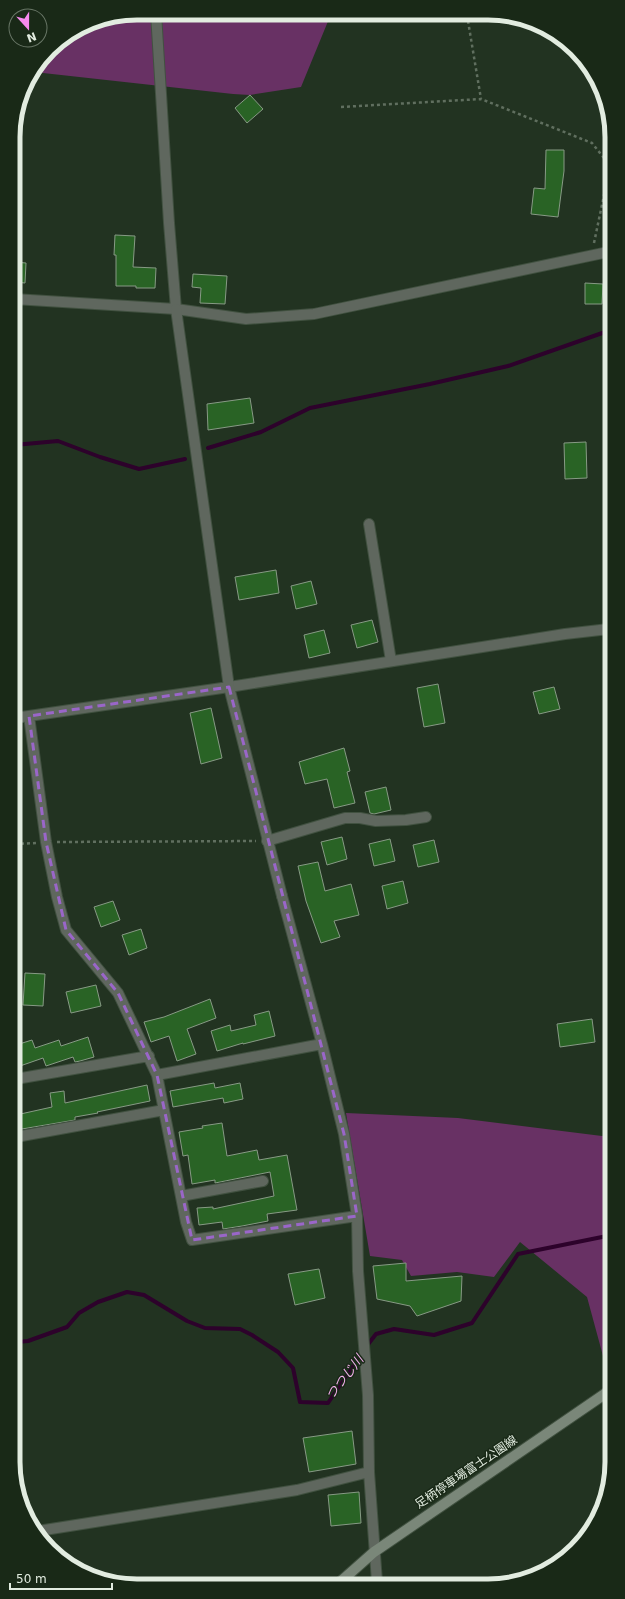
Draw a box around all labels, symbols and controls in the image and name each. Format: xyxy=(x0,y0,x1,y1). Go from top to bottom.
north arrow xyxy=(8,8,48,48)
text: N xyxy=(25,29,38,45)
water label: つつじ川 xyxy=(322,1351,368,1402)
street label: 足柄停車場富士公園線 xyxy=(412,1433,520,1511)
scale bar xyxy=(10,1565,112,1591)
text: 50 m xyxy=(16,1572,47,1586)

